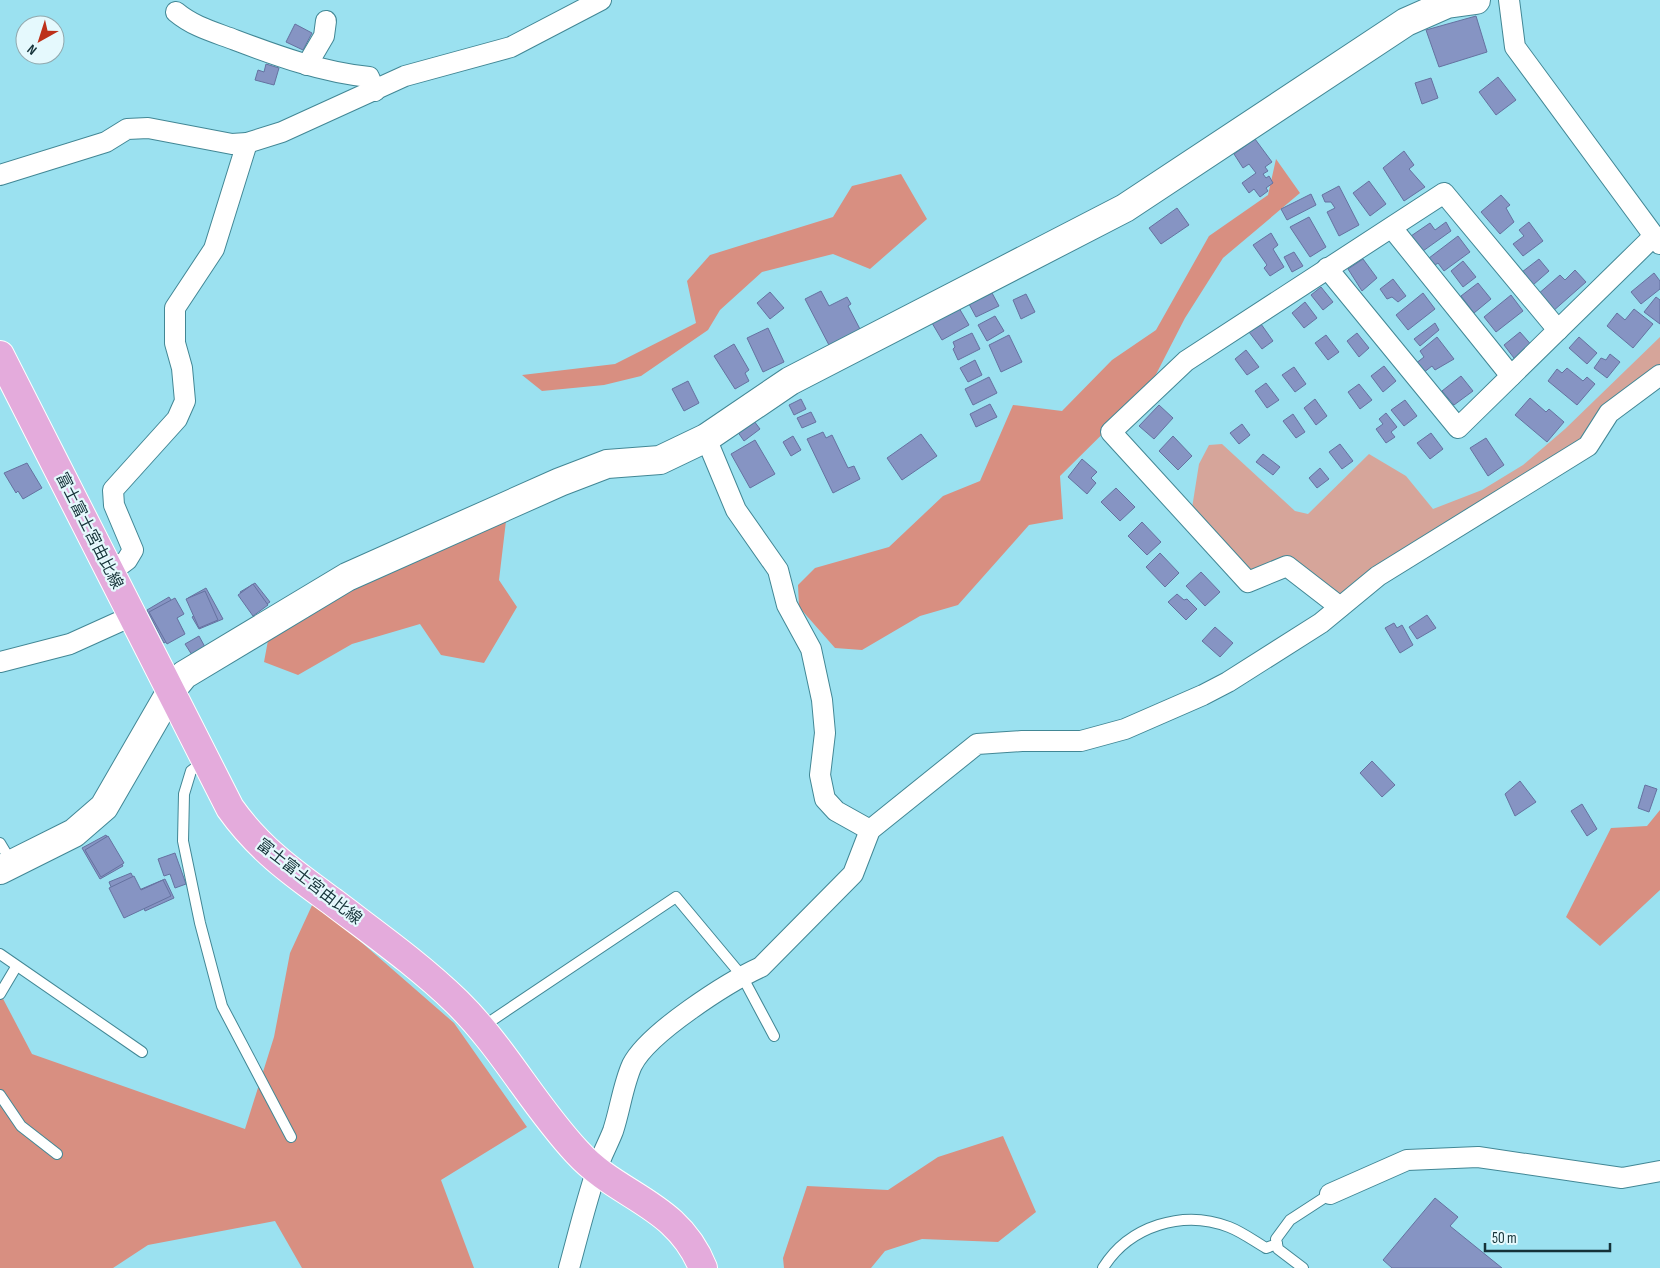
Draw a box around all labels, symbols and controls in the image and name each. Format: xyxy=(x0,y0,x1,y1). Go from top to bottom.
north arrow xyxy=(15,15,65,65)
text: N xyxy=(24,41,40,59)
street label: 富士富士宮由比線 xyxy=(51,470,127,592)
street label: 富士富士宮由比線 xyxy=(253,835,365,929)
scale bar xyxy=(1485,1220,1610,1252)
text: 50 m xyxy=(1492,1229,1517,1248)

